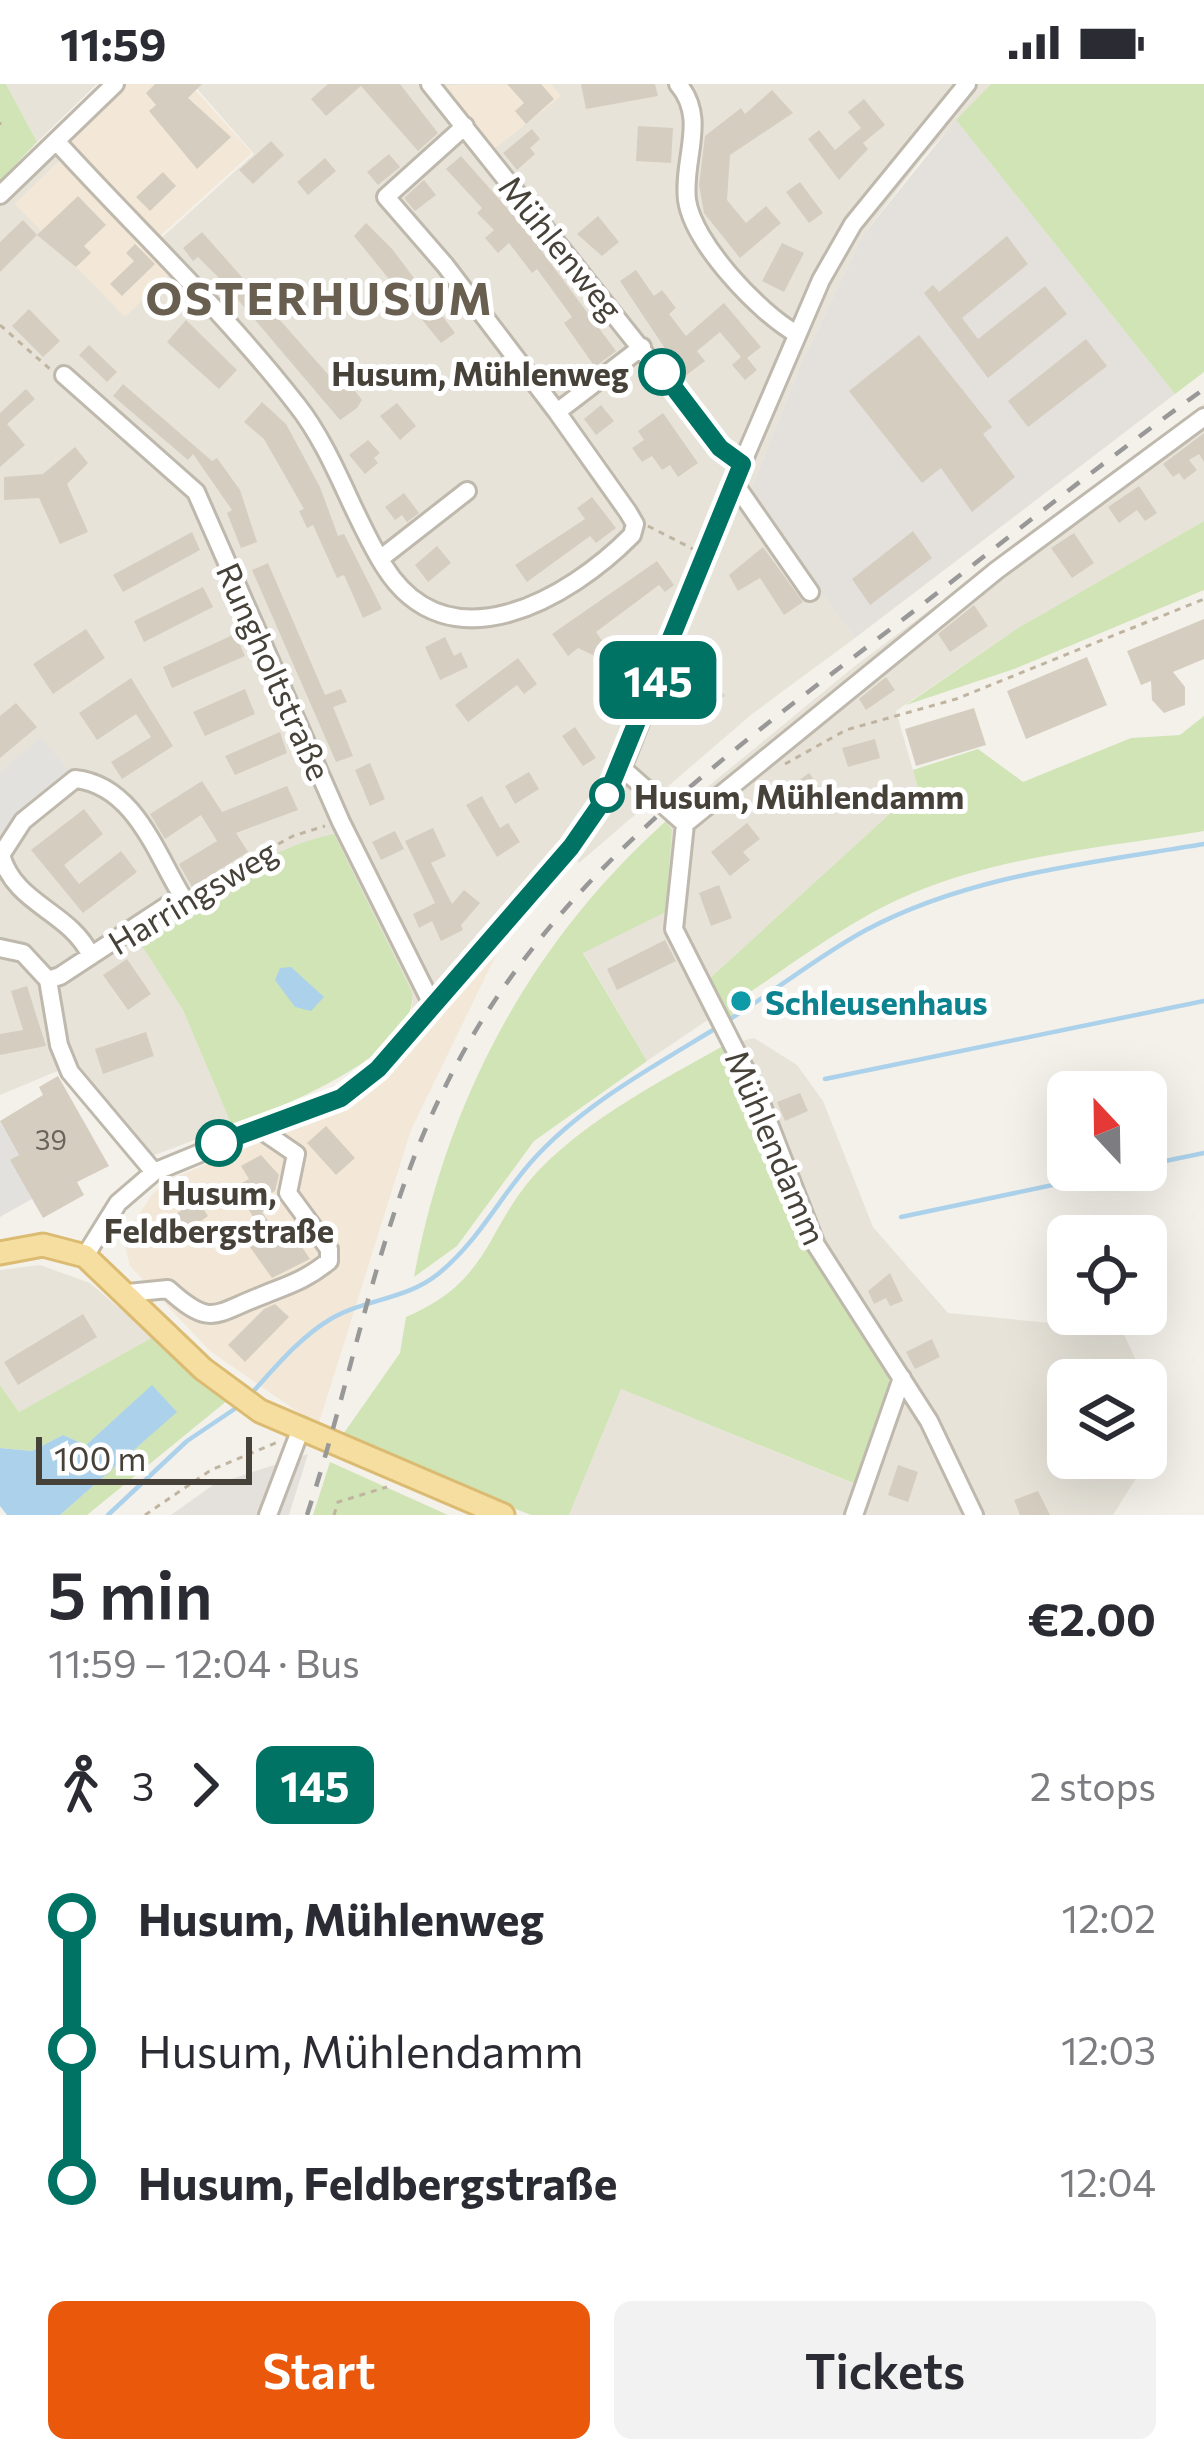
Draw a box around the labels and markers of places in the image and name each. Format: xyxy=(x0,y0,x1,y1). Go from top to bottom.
marker: Husum, Mühlenweg xyxy=(640,350,684,394)
place label: Husum, Mühlenweg xyxy=(331,352,629,393)
place label: Husum, Mühlendamm xyxy=(634,775,964,816)
marker: Husum, Mühlendamm xyxy=(591,779,623,811)
place label: Schleusenhaus xyxy=(765,981,988,1022)
marker: Schleusenhaus xyxy=(728,988,754,1014)
marker: Husum, Feldbergstraße xyxy=(197,1121,241,1165)
place label: Husum, Feldbergstraße xyxy=(104,1171,334,1250)

